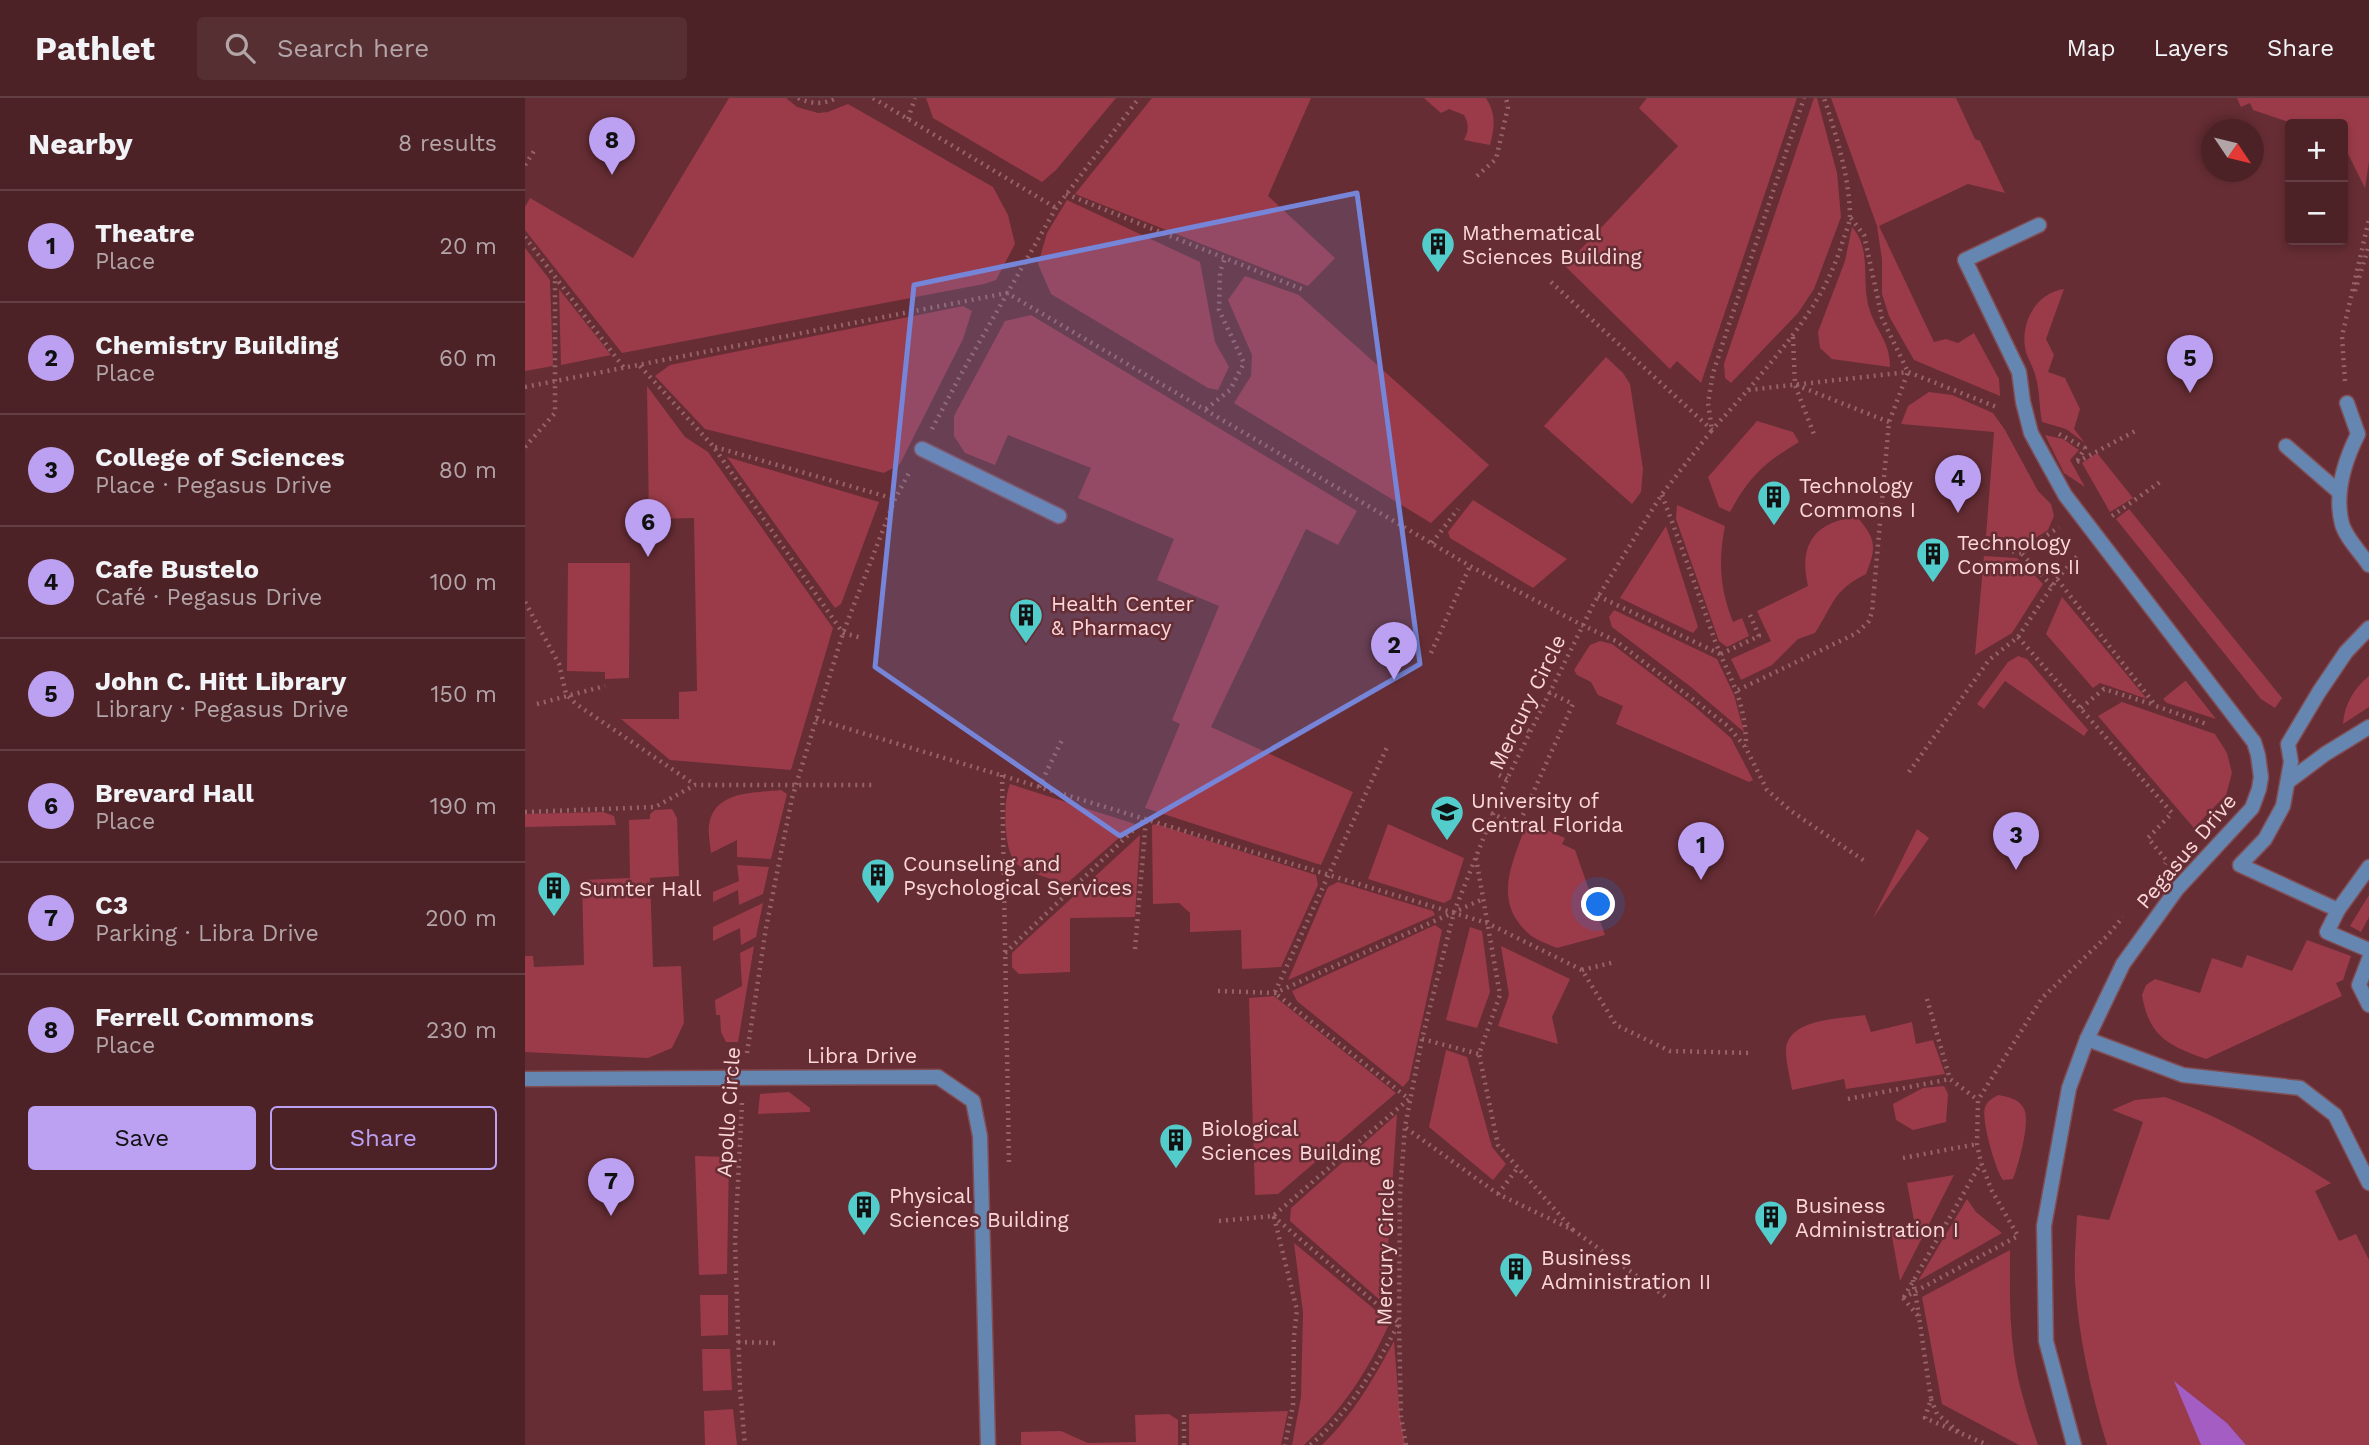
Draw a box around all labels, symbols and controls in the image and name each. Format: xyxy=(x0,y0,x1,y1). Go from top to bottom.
search box xyxy=(197,17,687,80)
text: Pathlet xyxy=(35,29,155,68)
icon: search xyxy=(221,29,259,67)
text: Search here xyxy=(277,33,429,63)
text: Map xyxy=(2067,34,2115,62)
text: Layers xyxy=(2153,34,2229,62)
text: Share xyxy=(2267,34,2334,62)
pin: 8 xyxy=(589,117,635,175)
north arrow xyxy=(2201,119,2264,182)
map controls xyxy=(2285,119,2348,245)
button: + xyxy=(2285,119,2348,182)
text: Nearby xyxy=(28,126,133,161)
text: 8 results xyxy=(398,130,497,157)
button: − xyxy=(2285,182,2348,245)
text: Theatre xyxy=(95,218,195,248)
place label: Mathematical Sciences Building xyxy=(1462,220,1642,269)
building icon: Mathematical Sciences Building xyxy=(1419,225,1457,274)
text: 1 xyxy=(46,233,56,260)
text: 20 m xyxy=(440,233,497,260)
text: Place xyxy=(95,248,155,275)
text: Chemistry Building xyxy=(95,330,338,360)
pin: 5 xyxy=(2167,335,2213,393)
text: 2 xyxy=(44,345,58,372)
text: 60 m xyxy=(439,345,497,372)
text: Place xyxy=(95,360,155,387)
text: College of Sciences xyxy=(95,442,345,472)
pin: 4 xyxy=(1935,455,1981,513)
text: 3 xyxy=(44,457,58,484)
text: 80 m xyxy=(439,457,497,484)
text: Place · Pegasus Drive xyxy=(95,472,332,499)
place label: Technology Commons I xyxy=(1799,473,1916,522)
building icon: Technology Commons I xyxy=(1755,478,1793,527)
pin: 6 xyxy=(625,499,671,557)
place label: Technology Commons II xyxy=(1957,530,2080,579)
building icon: Technology Commons II xyxy=(1914,535,1952,584)
text: Cafe Bustelo xyxy=(95,554,259,584)
text: 4 xyxy=(44,569,58,596)
text: 100 m xyxy=(430,569,497,596)
text: Café · Pegasus Drive xyxy=(95,584,322,611)
place label: Health Center & Pharmacy xyxy=(1051,591,1195,640)
building icon: Health Center & Pharmacy xyxy=(1007,596,1045,645)
pin: 2 xyxy=(1371,622,1417,680)
street label: Mercury Circle xyxy=(1483,630,1571,774)
text: John C. Hitt Library xyxy=(95,666,346,696)
text: 5 xyxy=(44,681,58,708)
text: 150 m xyxy=(431,681,497,708)
text: Library · Pegasus Drive xyxy=(95,696,349,723)
text: Brevard Hall xyxy=(95,778,254,808)
place label: University of Central Florida xyxy=(1471,788,1623,837)
street label: Pegasus Drive xyxy=(2131,788,2241,914)
text: 6 xyxy=(44,793,58,820)
text: 190 m xyxy=(430,793,497,820)
school or university icon: University of Central Florida xyxy=(1428,793,1466,842)
text: Place xyxy=(95,808,155,835)
pin: 3 xyxy=(1993,812,2039,870)
pin: 1 xyxy=(1678,822,1724,880)
place label: Counseling and Psychological Services xyxy=(903,851,1132,900)
building icon: Counseling and Psychological Services xyxy=(859,856,897,905)
building icon: Sumter Hall xyxy=(535,869,573,918)
place label: Sumter Hall xyxy=(579,876,702,901)
your location xyxy=(1581,887,1615,921)
text: C3 xyxy=(95,890,128,920)
text: 7 xyxy=(44,905,58,932)
text: 200 m xyxy=(425,905,497,932)
text: Parking · Libra Drive xyxy=(95,920,319,947)
text: Ferrell Commons xyxy=(95,1002,314,1032)
text: 8 xyxy=(44,1017,58,1044)
text: 230 m xyxy=(426,1017,497,1044)
text: Place xyxy=(95,1032,155,1059)
street label: Libra Drive xyxy=(807,1043,917,1068)
street label: Apollo Circle xyxy=(711,1046,745,1178)
button: Save xyxy=(28,1106,256,1170)
button: Share xyxy=(270,1106,497,1170)
place label: Biological Sciences Building xyxy=(1201,1116,1381,1165)
building icon: Biological Sciences Building xyxy=(1157,1121,1195,1170)
pin: 7 xyxy=(588,1158,634,1216)
street label: Mercury Circle xyxy=(1371,1178,1399,1326)
place label: Physical Sciences Building xyxy=(889,1183,1069,1232)
building icon: Physical Sciences Building xyxy=(845,1188,883,1237)
place label: Business Administration I xyxy=(1795,1193,1959,1242)
building icon: Business Administration I xyxy=(1752,1198,1790,1247)
place label: Business Administration II xyxy=(1541,1245,1711,1294)
building icon: Business Administration II xyxy=(1497,1250,1535,1299)

